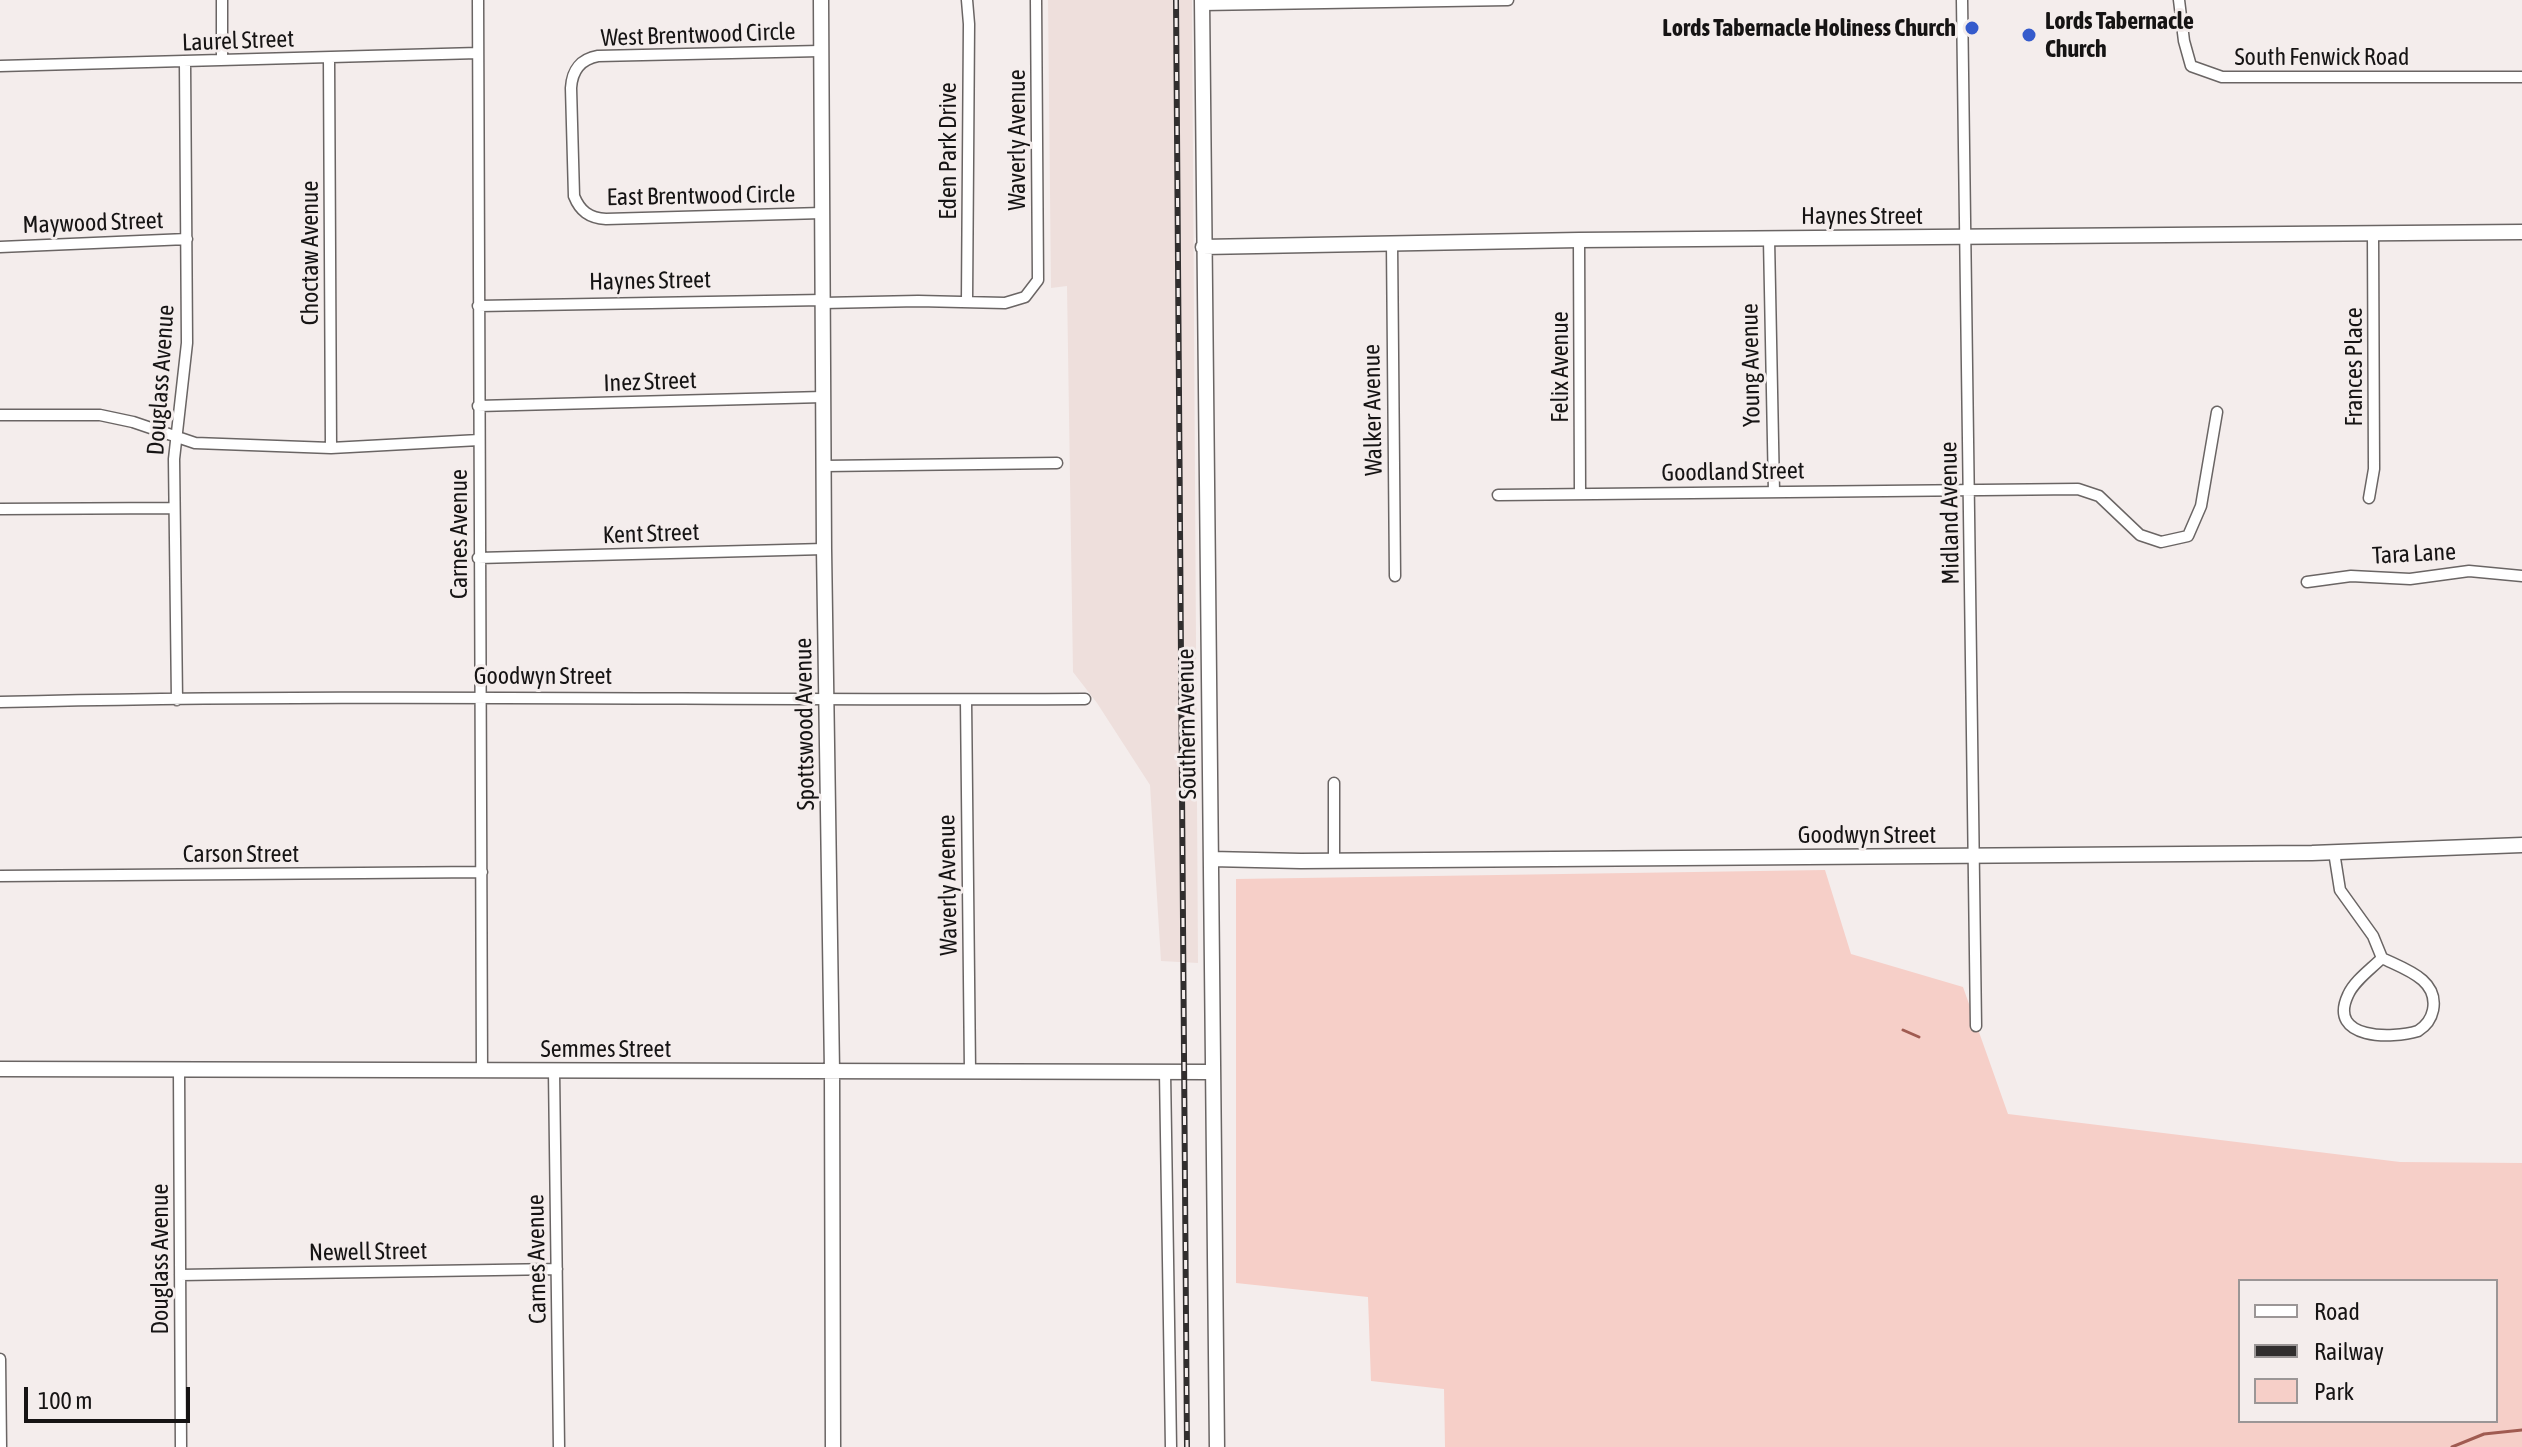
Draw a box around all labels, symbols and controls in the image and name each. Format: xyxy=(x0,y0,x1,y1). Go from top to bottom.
place label: Lords Tabernacle Church xyxy=(2045,7,2194,63)
place label: Lords Tabernacle Holiness Church xyxy=(1662,14,1956,42)
street label: West Brentwood Circle xyxy=(600,17,796,53)
marker: Lords Tabernacle Holiness Church xyxy=(1963,19,1981,37)
street label: Laurel Street xyxy=(181,25,295,57)
marker: Lords Tabernacle Church xyxy=(2020,26,2038,44)
street label: South Fenwick Road xyxy=(2235,43,2409,71)
street label: Waverly Avenue xyxy=(1003,69,1031,211)
street label: Eden Park Drive xyxy=(934,82,962,220)
street label: East Brentwood Circle xyxy=(606,180,796,212)
street label: Choctaw Avenue xyxy=(296,181,324,325)
street label: Haynes Street xyxy=(1801,202,1923,230)
street label: Maywood Street xyxy=(22,206,164,240)
street label: Haynes Street xyxy=(589,266,711,296)
street label: Young Avenue xyxy=(1736,303,1766,427)
street label: Douglass Avenue xyxy=(141,304,181,456)
street label: Frances Place xyxy=(2340,307,2368,427)
street label: Felix Avenue xyxy=(1546,311,1574,423)
street label: Walker Avenue xyxy=(1357,344,1389,476)
street label: Inez Street xyxy=(603,366,697,398)
street label: Midland Avenue xyxy=(1934,441,1966,585)
street label: Goodland Street xyxy=(1661,456,1805,488)
street label: Carnes Avenue xyxy=(445,469,473,599)
street label: Kent Street xyxy=(602,518,700,550)
street label: Tara Lane xyxy=(2371,537,2457,571)
street label: Spottswood Avenue xyxy=(789,637,821,811)
street label: Southern Avenue xyxy=(1171,648,1203,800)
street label: Goodwyn Street xyxy=(474,662,612,690)
street label: Waverly Avenue xyxy=(932,814,964,956)
street label: Goodwyn Street xyxy=(1798,821,1936,849)
street label: Carson Street xyxy=(183,840,299,868)
street label: Semmes Street xyxy=(541,1035,671,1063)
street label: Douglass Avenue xyxy=(146,1184,174,1334)
street label: Carnes Avenue xyxy=(521,1194,553,1324)
street label: Newell Street xyxy=(309,1237,427,1267)
legend xyxy=(2238,1279,2498,1423)
text: Road xyxy=(2314,1298,2360,1325)
text: Railway xyxy=(2314,1338,2384,1365)
scale bar xyxy=(28,1371,194,1421)
text: Park xyxy=(2314,1378,2354,1405)
text: 100 m xyxy=(38,1387,92,1414)

